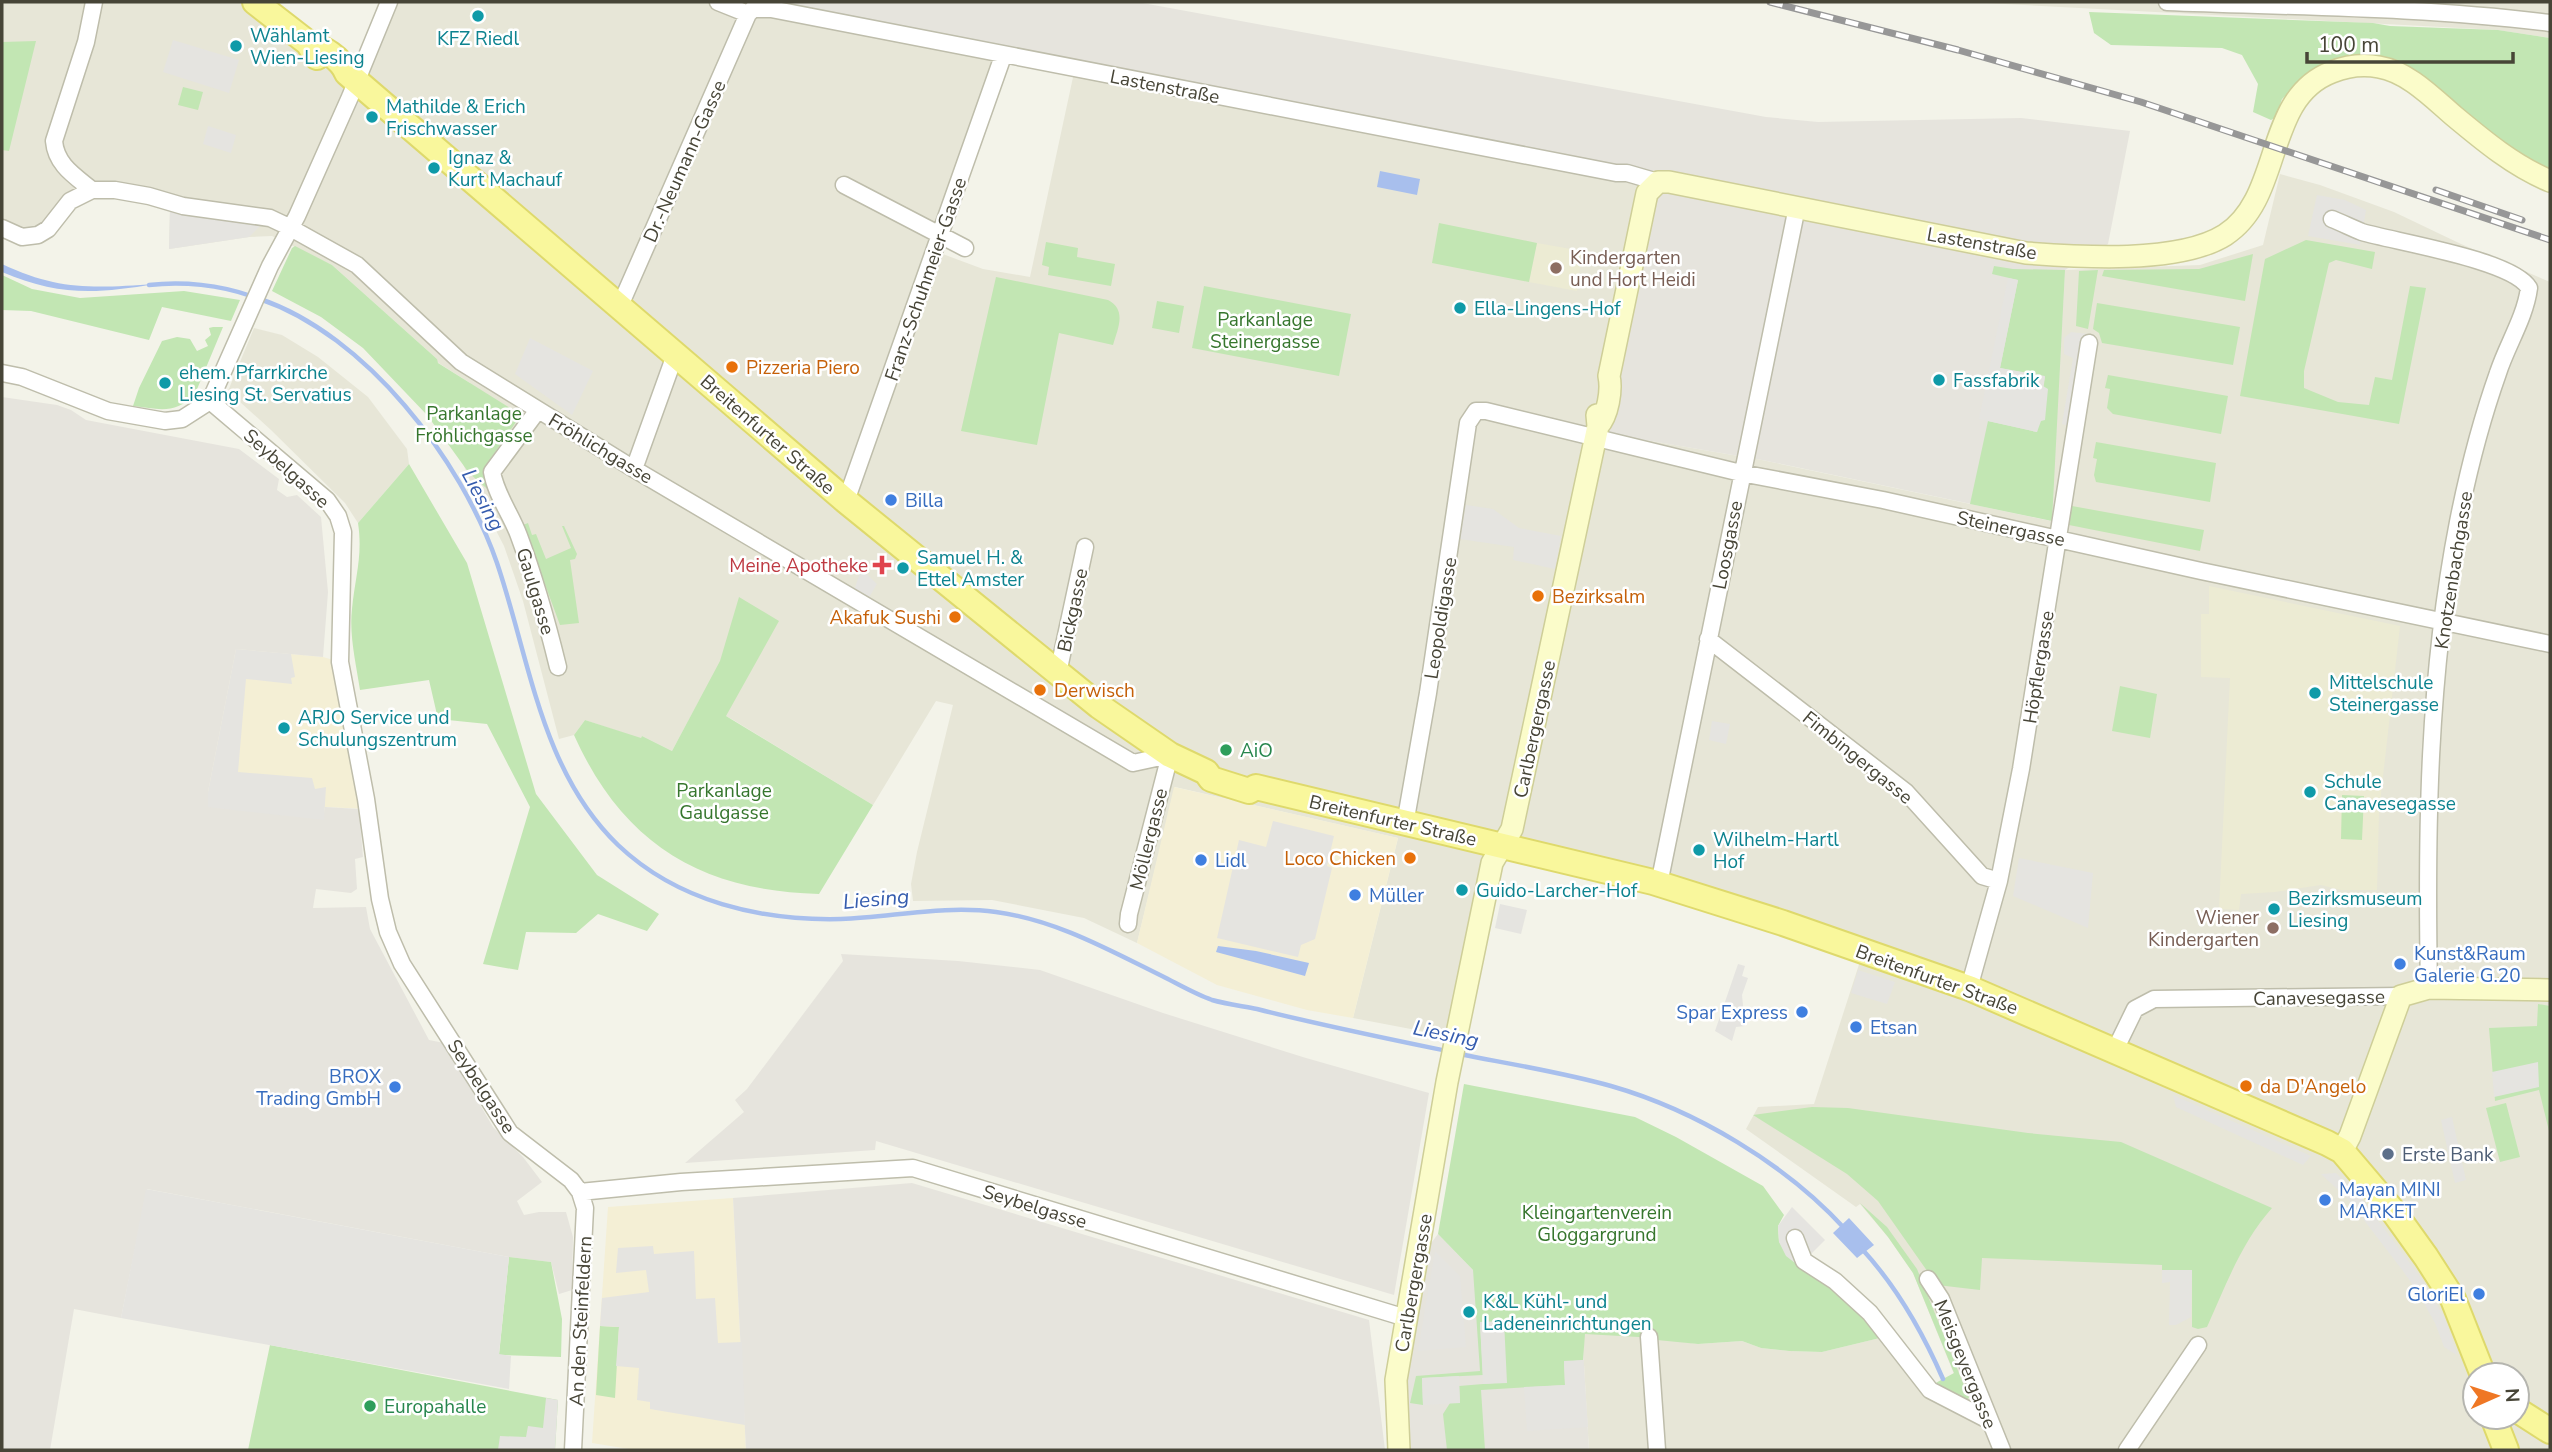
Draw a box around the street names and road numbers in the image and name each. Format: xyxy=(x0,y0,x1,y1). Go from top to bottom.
street label: Lastenstraße xyxy=(1108,64,1222,110)
street label: Dr.-Neumann-Gasse xyxy=(637,76,732,247)
street label: Franz-Schuhmeier-Gasse xyxy=(879,174,973,385)
street label: Lastenstraße xyxy=(1925,222,2039,266)
street label: Breitenfurter Straße xyxy=(694,369,840,501)
street label: Fröhlichgasse xyxy=(543,407,658,490)
street label: Seybelgasse xyxy=(238,423,335,514)
street label: Knotzenbachgasse xyxy=(2429,489,2479,651)
street label: Loosgasse xyxy=(1707,498,1749,592)
street label: Steinergasse xyxy=(1954,505,2067,553)
street label: Gaulgasse xyxy=(510,545,561,638)
street label: Leopoldigasse xyxy=(1419,555,1463,681)
street label: Bickgasse xyxy=(1051,566,1095,654)
street label: Höpflergasse xyxy=(2017,609,2061,726)
street label: Carlbergergasse xyxy=(1508,658,1562,801)
street label: Fimbingergasse xyxy=(1797,705,1918,810)
street label: Möllergasse xyxy=(1124,785,1174,893)
street label: Breitenfurter Straße xyxy=(1307,789,1479,853)
street label: Breitenfurter Straße xyxy=(1852,938,2021,1021)
street label: Canavesegasse xyxy=(2253,984,2385,1012)
street label: Seybelgasse xyxy=(441,1034,521,1139)
street label: Seybelgasse xyxy=(979,1179,1090,1235)
street label: Carlbergergasse xyxy=(1389,1212,1439,1355)
street label: An den Steinfeldern xyxy=(564,1235,598,1407)
street label: Meisgeyergasse xyxy=(1927,1296,2003,1433)

